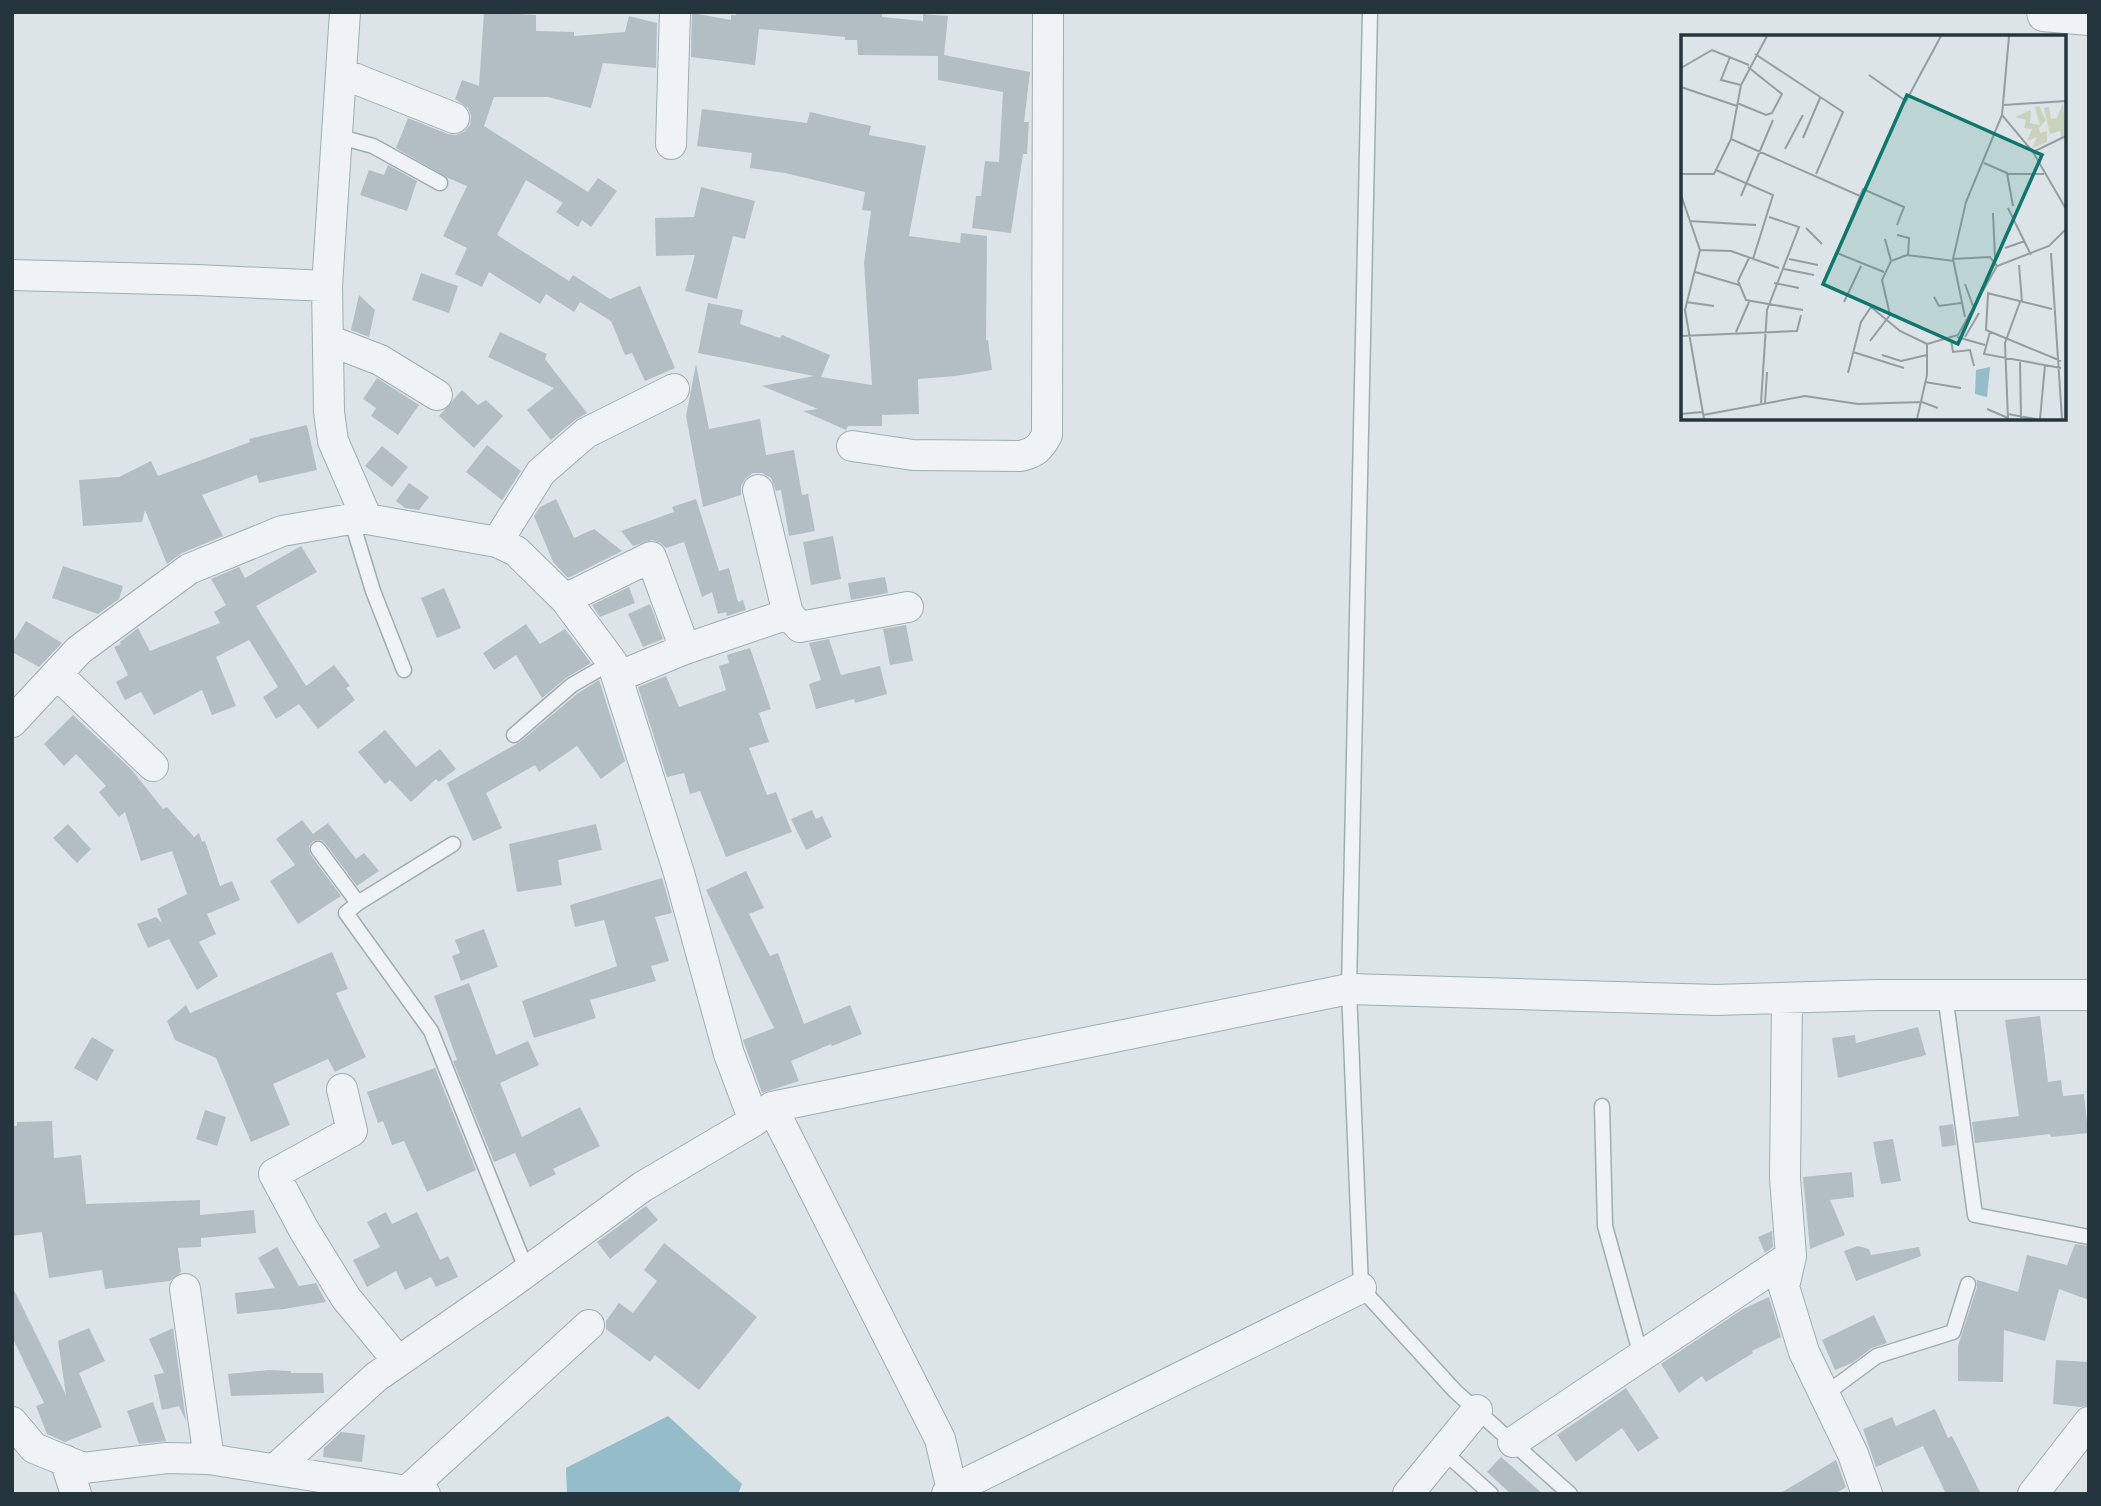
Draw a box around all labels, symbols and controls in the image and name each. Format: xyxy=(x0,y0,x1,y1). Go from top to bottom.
inset map xyxy=(1681,35,2066,420)

